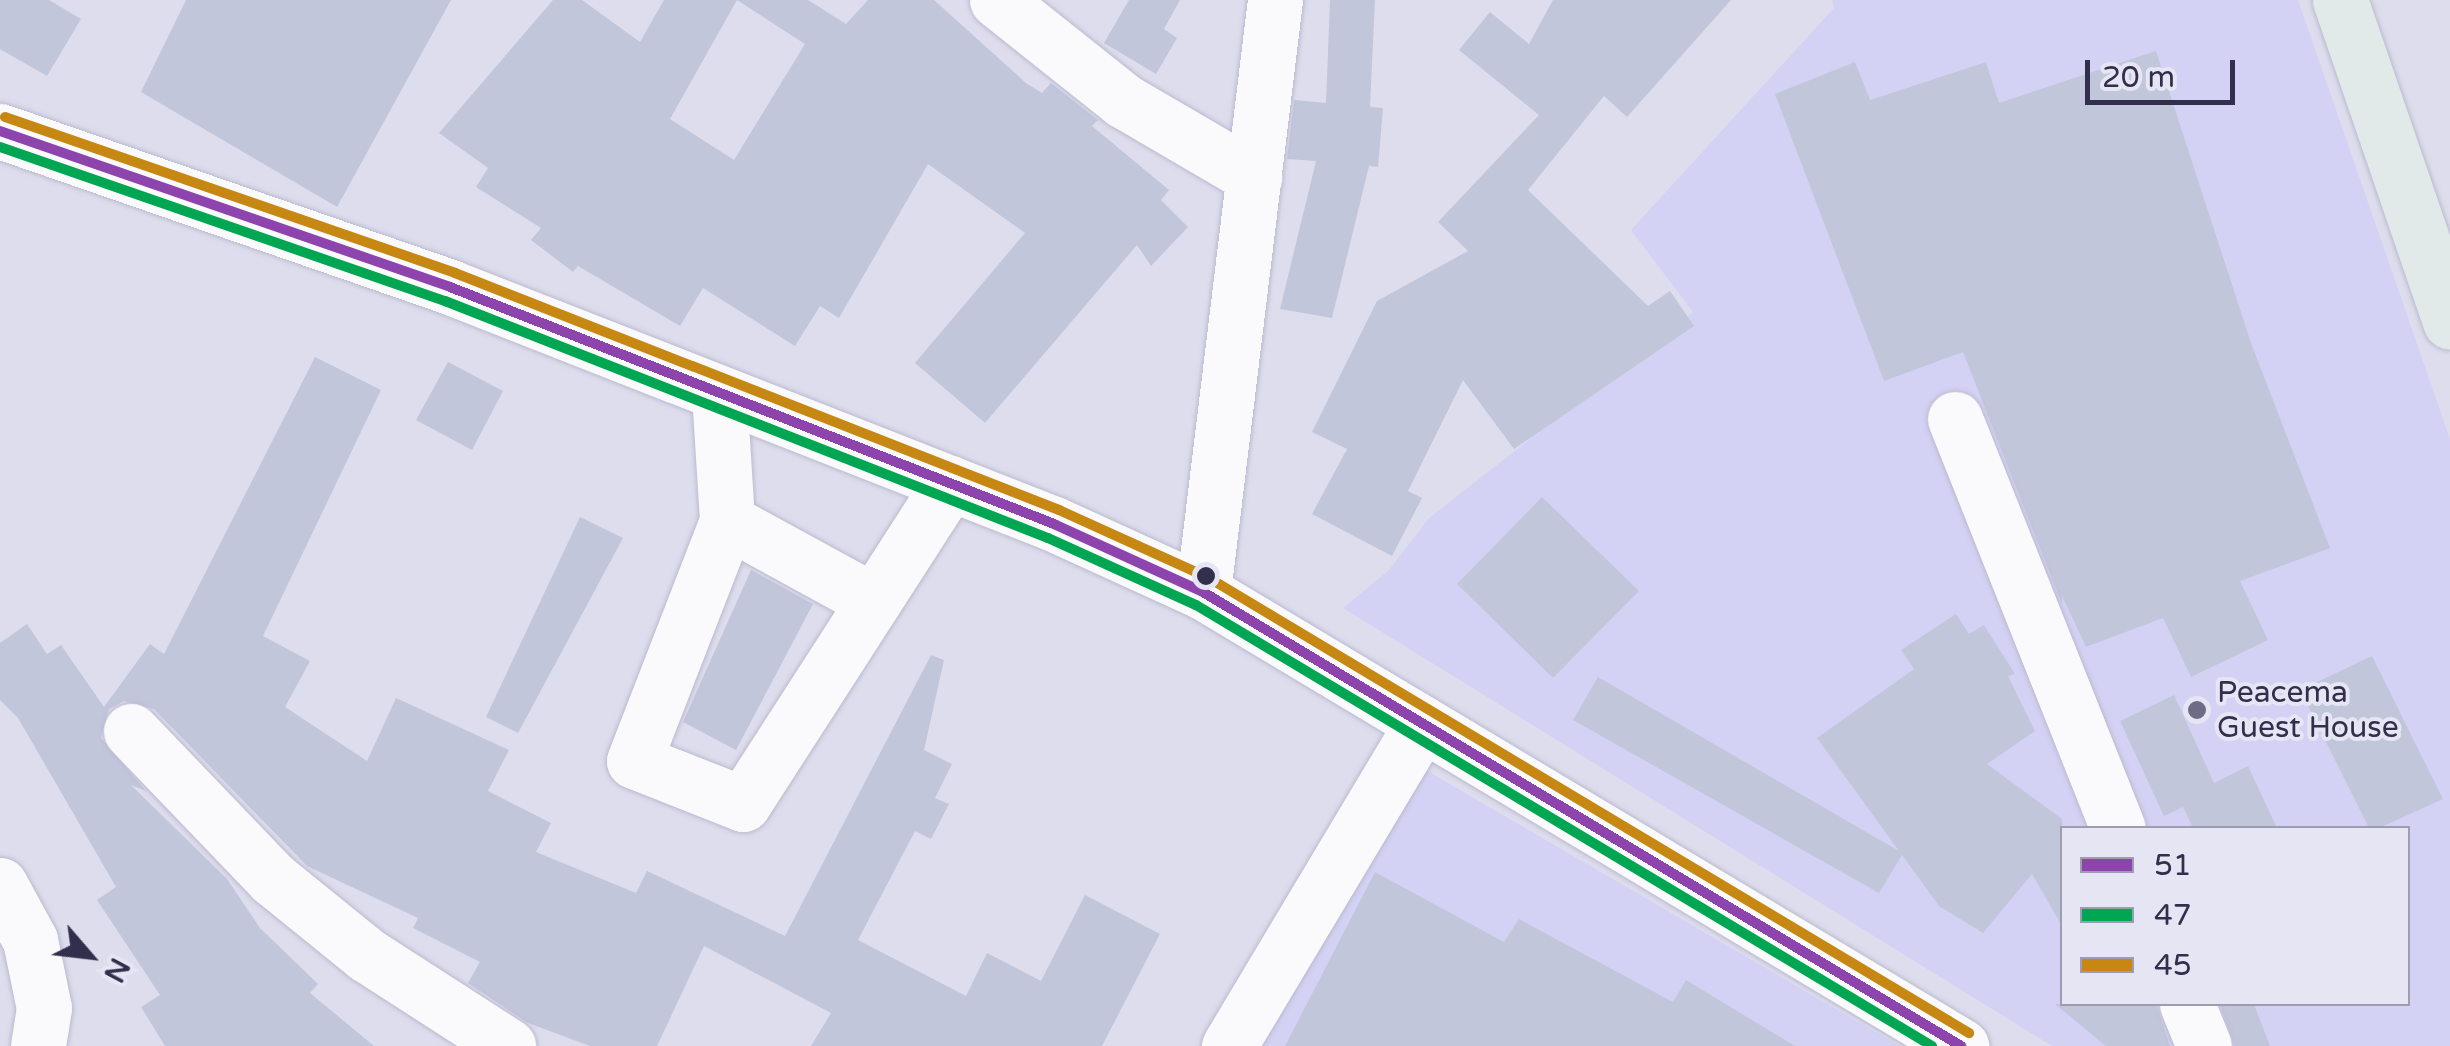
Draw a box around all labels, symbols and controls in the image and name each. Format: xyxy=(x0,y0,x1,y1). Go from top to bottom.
scale bar xyxy=(2090,40,2240,102)
text: 20 m xyxy=(2102,59,2175,96)
unlabelled marker xyxy=(1196,566,1216,586)
place label: Peacema Guest House xyxy=(2217,675,2399,746)
marker: Peacema Guest House xyxy=(2186,699,2208,721)
legend xyxy=(2060,826,2410,1006)
text: 51 xyxy=(2154,847,2192,884)
text: 47 xyxy=(2154,897,2192,934)
north arrow xyxy=(40,906,140,1006)
text: 45 xyxy=(2154,947,2192,984)
text: N xyxy=(96,952,137,988)

